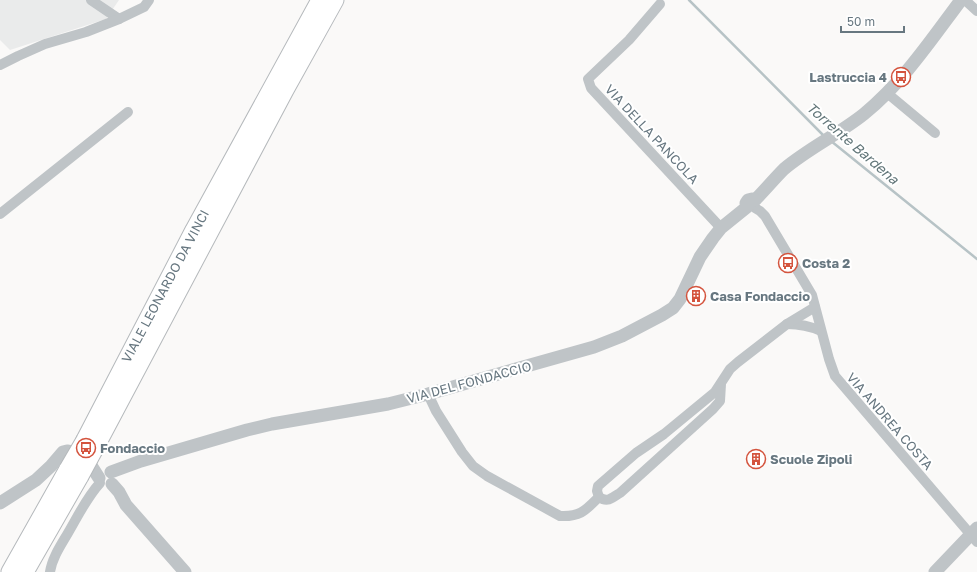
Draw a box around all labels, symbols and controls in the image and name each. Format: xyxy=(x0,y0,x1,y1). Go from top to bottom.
scale bar xyxy=(841,8,904,34)
text: 50 m xyxy=(847,14,875,29)
bus stop icon: Lastruccia 4 xyxy=(890,66,912,88)
place label: Lastruccia 4 xyxy=(809,69,887,85)
street label: VIA DELLA PANCOLA xyxy=(602,81,702,187)
water label: Torrente Bardena xyxy=(804,98,903,188)
street label: VIALE LEONARDO DA VINCI xyxy=(118,207,212,365)
bus stop icon: Costa 2 xyxy=(777,252,799,274)
place label: Costa 2 xyxy=(802,255,850,271)
building icon: Casa Fondaccio xyxy=(685,285,707,307)
place label: Casa Fondaccio xyxy=(710,288,810,304)
street label: VIA DEL FONDACCIO xyxy=(405,358,533,406)
street label: VIA ANDREA COSTA xyxy=(843,369,937,473)
bus stop icon: Fondaccio xyxy=(75,437,97,459)
place label: Fondaccio xyxy=(100,440,165,456)
building icon: Scuole Zipoli xyxy=(745,448,767,470)
place label: Scuole Zipoli xyxy=(770,451,852,467)

